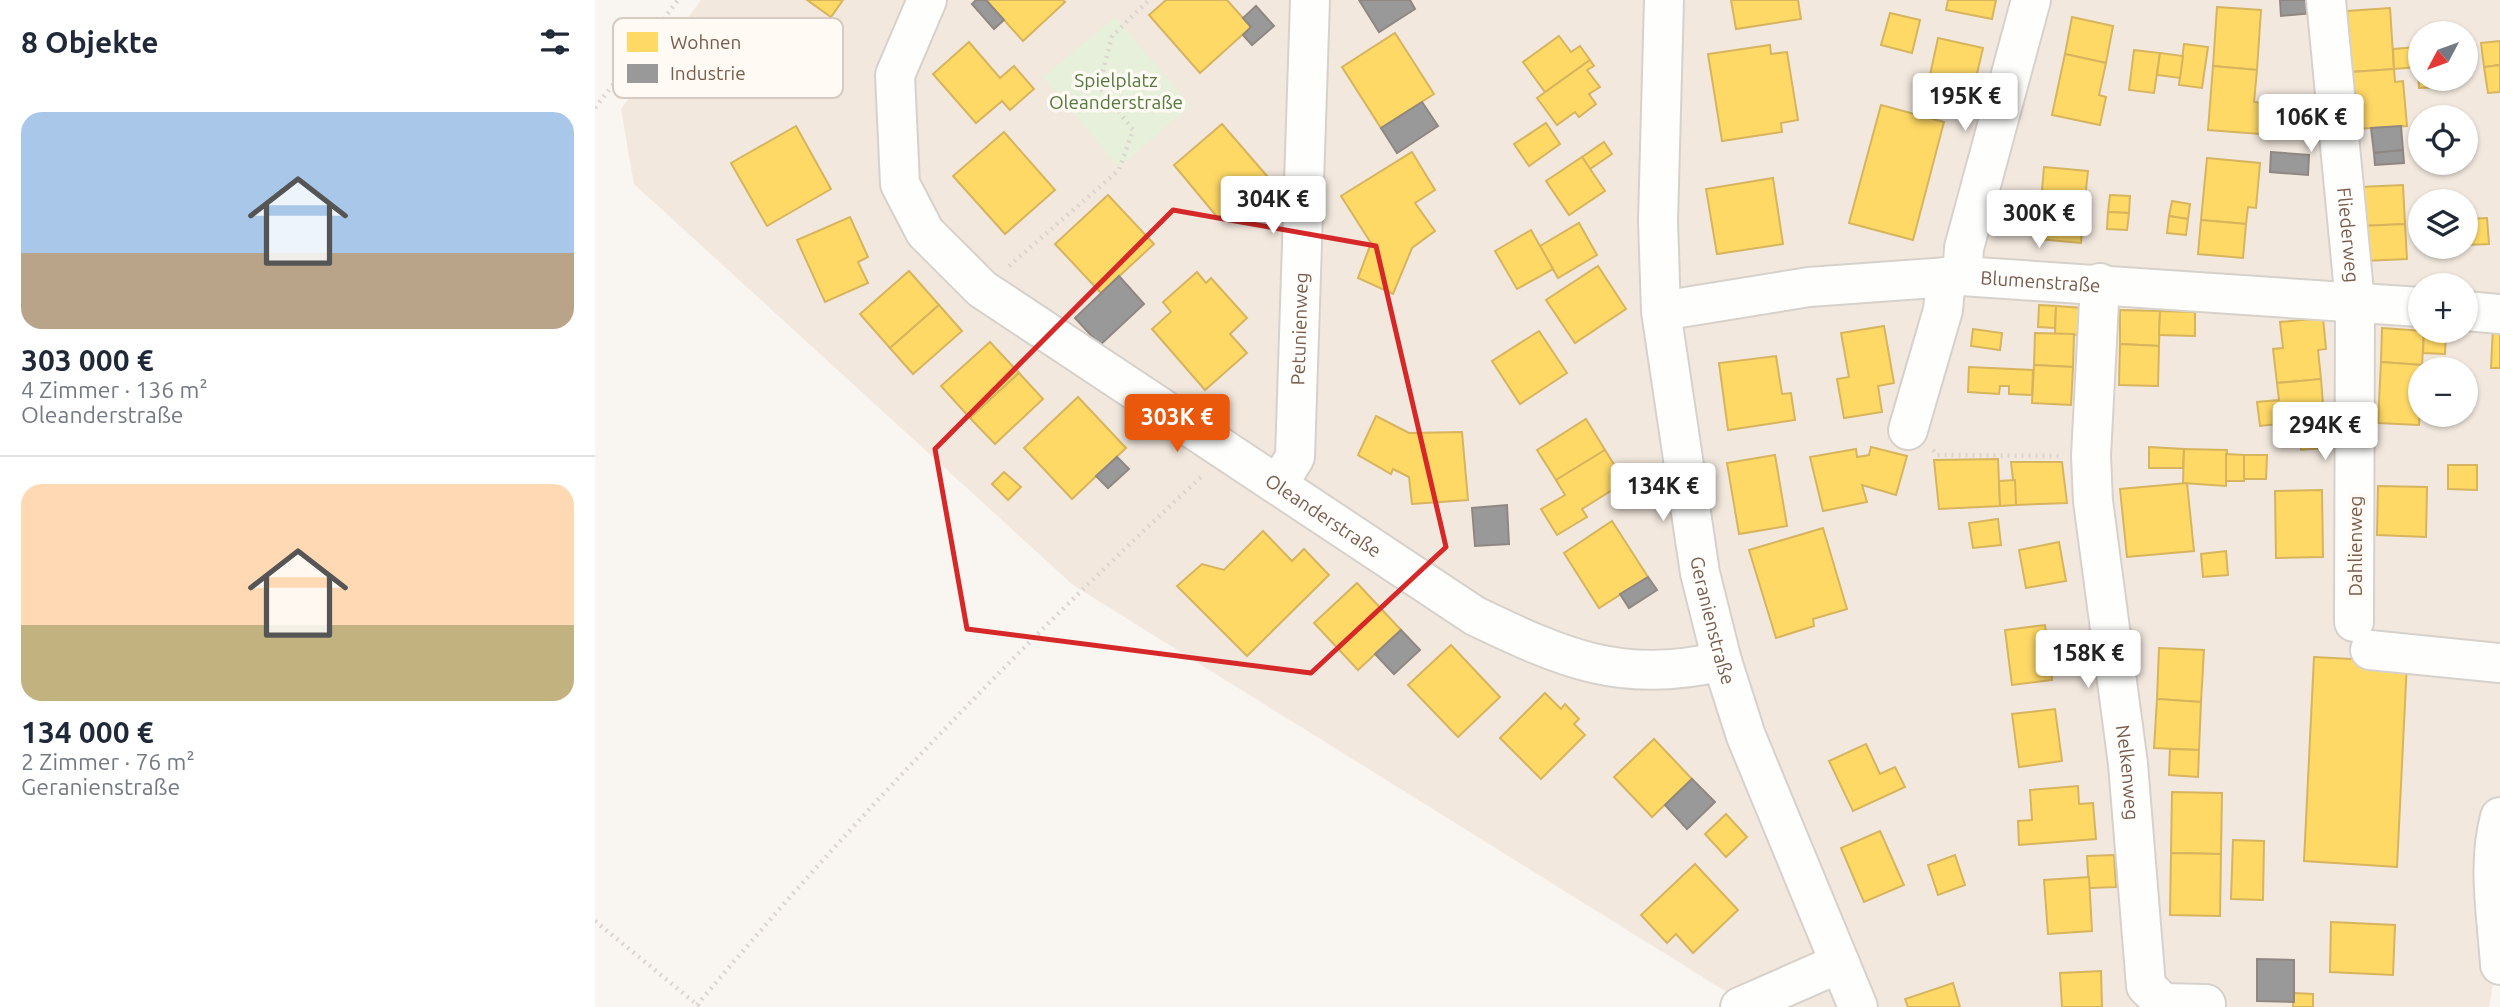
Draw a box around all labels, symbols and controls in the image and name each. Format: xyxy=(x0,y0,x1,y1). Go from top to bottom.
legend xyxy=(613,18,843,98)
north arrow xyxy=(2408,21,2478,91)
map controls xyxy=(2408,21,2478,427)
icon: filters xyxy=(536,23,574,61)
text: 8 Objekte xyxy=(21,25,159,59)
text: Wohnen xyxy=(670,31,741,53)
text: Industrie xyxy=(670,62,746,84)
park label: Spielplatz Oleanderstraße xyxy=(1049,69,1183,113)
pin: 195K € xyxy=(1908,74,2022,133)
text: 195K € xyxy=(1929,83,2001,108)
pin: 106K € xyxy=(2254,94,2368,154)
text: 106K € xyxy=(2275,104,2347,129)
button: locate xyxy=(2408,105,2478,175)
icon: home xyxy=(235,158,361,284)
pin: 304K € xyxy=(1216,176,1330,236)
text: 304K € xyxy=(1237,186,1309,211)
street label: Fliederweg xyxy=(2333,186,2364,284)
button: layers xyxy=(2408,189,2478,259)
pin: 300K € xyxy=(1982,190,2096,250)
text: 300K € xyxy=(2003,200,2075,225)
street label: Blumenstraße xyxy=(1980,266,2101,296)
street label: Petunienweg xyxy=(1286,272,1312,386)
button: + xyxy=(2408,273,2478,343)
text: 303 000 € xyxy=(21,343,154,377)
button: − xyxy=(2408,357,2478,427)
text: 4 Zimmer · 136 m² xyxy=(21,377,208,402)
pin: 303K € xyxy=(1120,394,1234,454)
text: Oleanderstraße xyxy=(21,402,184,427)
pin: 294K € xyxy=(2268,402,2382,462)
text: 303K € xyxy=(1141,404,1213,429)
text: 294K € xyxy=(2289,412,2361,437)
pin: 134K € xyxy=(1606,463,1720,523)
street label: Oleanderstraße xyxy=(1261,469,1385,562)
text: 134K € xyxy=(1627,473,1699,498)
street label: Dahlienweg xyxy=(2344,495,2366,597)
icon: home xyxy=(235,530,361,656)
street label: Geranienstraße xyxy=(1687,555,1740,687)
pin: 158K € xyxy=(2031,630,2145,690)
text: 158K € xyxy=(2052,640,2124,665)
text: 134 000 € xyxy=(21,715,154,749)
street label: Nelkenweg xyxy=(2112,723,2144,821)
text: 2 Zimmer · 76 m² xyxy=(21,749,195,774)
text: Geranienstraße xyxy=(21,774,180,799)

